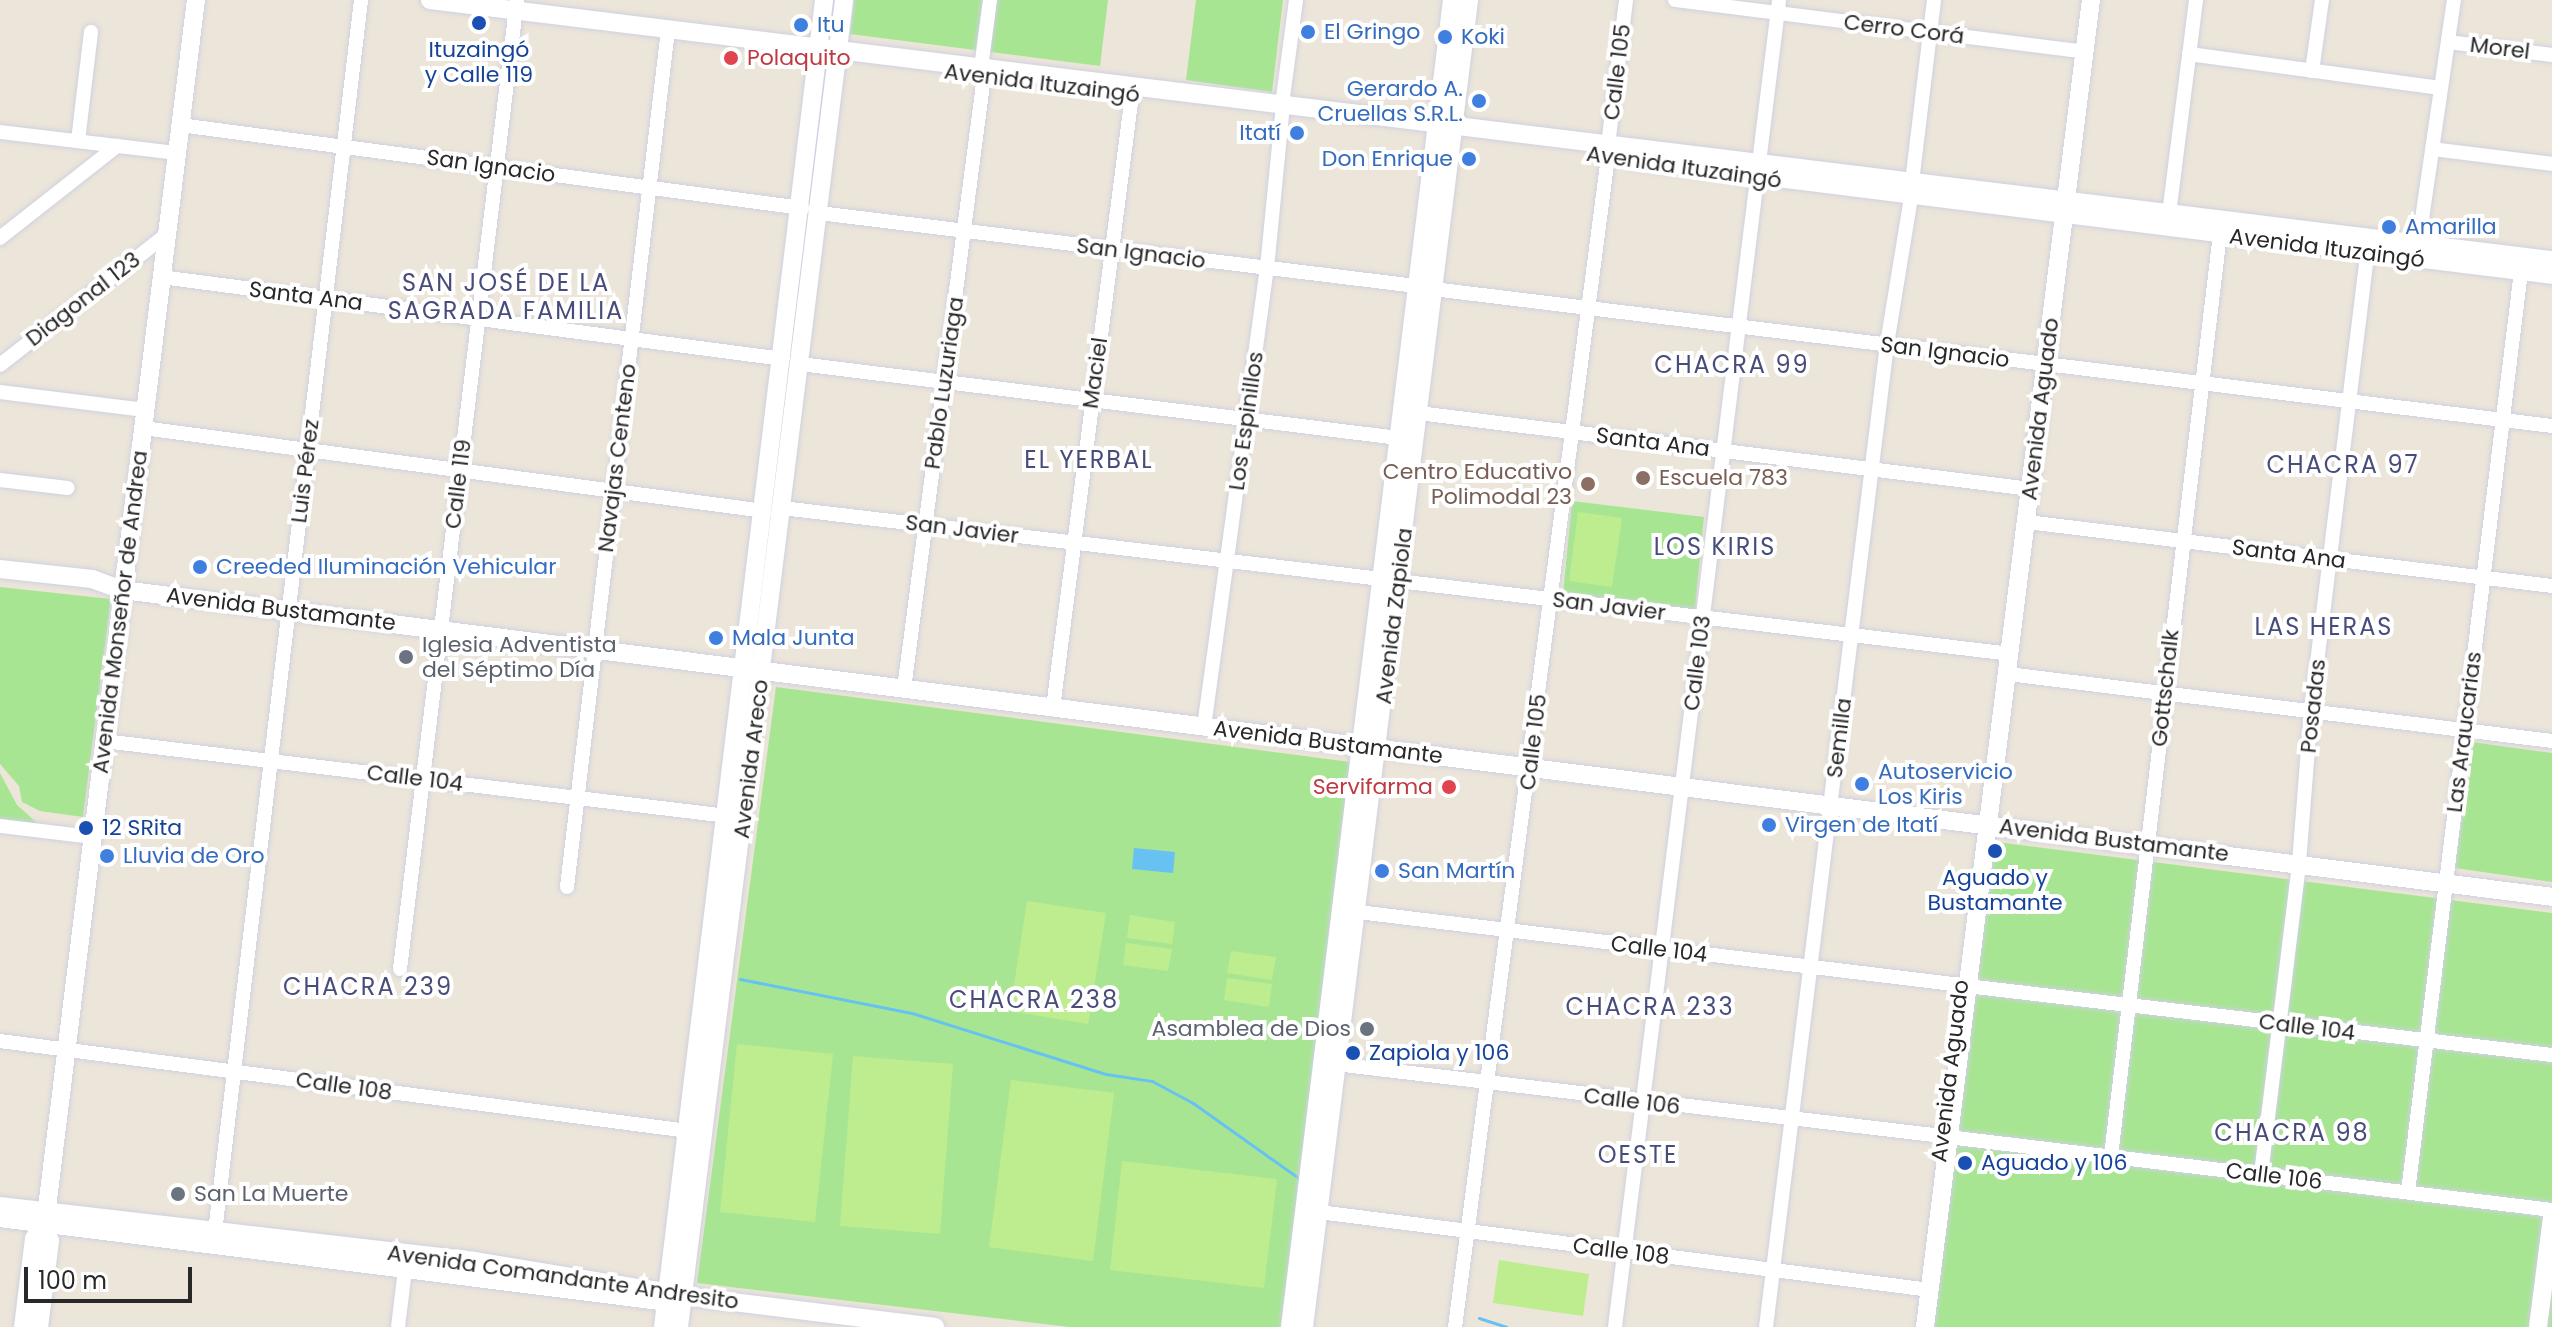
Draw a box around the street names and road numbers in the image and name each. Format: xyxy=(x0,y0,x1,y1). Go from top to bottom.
street label: Cerro Corá xyxy=(1842,9,1966,49)
street label: Calle 105 xyxy=(1598,22,1636,122)
street label: Morel xyxy=(2468,31,2532,65)
street label: Avenida Ituzaingó xyxy=(943,58,1141,108)
street label: Avenida Ituzaingó xyxy=(1585,140,1783,194)
street label: San Ignacio xyxy=(425,144,557,188)
street label: Avenida Ituzaingó xyxy=(2228,223,2426,273)
street label: San Ignacio xyxy=(1075,232,1207,274)
street label: Diagonal 123 xyxy=(21,246,145,352)
street label: Santa Ana xyxy=(248,276,364,316)
street label: Pablo Luzuriaga xyxy=(919,295,969,471)
street label: Avenida Aguado xyxy=(2016,316,2064,502)
street label: San Ignacio xyxy=(1879,331,2011,373)
street label: Maciel xyxy=(1077,336,1113,410)
street label: Los Espinillos xyxy=(1223,350,1269,492)
street label: Navajas Centeno xyxy=(592,362,642,554)
street label: Luis Pérez xyxy=(286,417,324,525)
street label: Santa Ana xyxy=(1595,422,1711,462)
street label: Calle 119 xyxy=(439,438,477,530)
street label: Avenida Monseñor de Andrea xyxy=(87,449,153,775)
street label: San Javier xyxy=(904,509,1020,549)
street label: Avenida Zapiola xyxy=(1370,526,1418,706)
street label: Santa Ana xyxy=(2231,534,2347,574)
street label: Avenida Bustamante xyxy=(165,582,397,636)
street label: San Javier xyxy=(1551,586,1667,626)
street label: Calle 103 xyxy=(1678,614,1716,712)
street label: Gottschalk xyxy=(2146,628,2184,748)
street label: Las Araucarias xyxy=(2441,650,2487,814)
street label: Posadas xyxy=(2295,658,2331,754)
street label: Avenida Areco xyxy=(728,678,774,840)
street label: Calle 105 xyxy=(1514,692,1552,792)
street label: Semilla xyxy=(1821,697,1857,779)
street label: Avenida Bustamante xyxy=(1212,715,1444,769)
street label: Calle 104 xyxy=(365,759,465,797)
street label: Avenida Bustamante xyxy=(1998,813,2230,867)
street label: Calle 104 xyxy=(1609,930,1709,968)
street label: Avenida Aguado xyxy=(1926,978,1974,1164)
street label: Calle 104 xyxy=(2257,1008,2357,1046)
street label: Calle 108 xyxy=(294,1066,394,1106)
street label: Calle 106 xyxy=(1582,1082,1682,1120)
street label: Calle 106 xyxy=(2224,1157,2324,1195)
street label: Calle 108 xyxy=(1571,1232,1671,1270)
street label: Avenida Comandante Andresito xyxy=(386,1239,740,1315)

